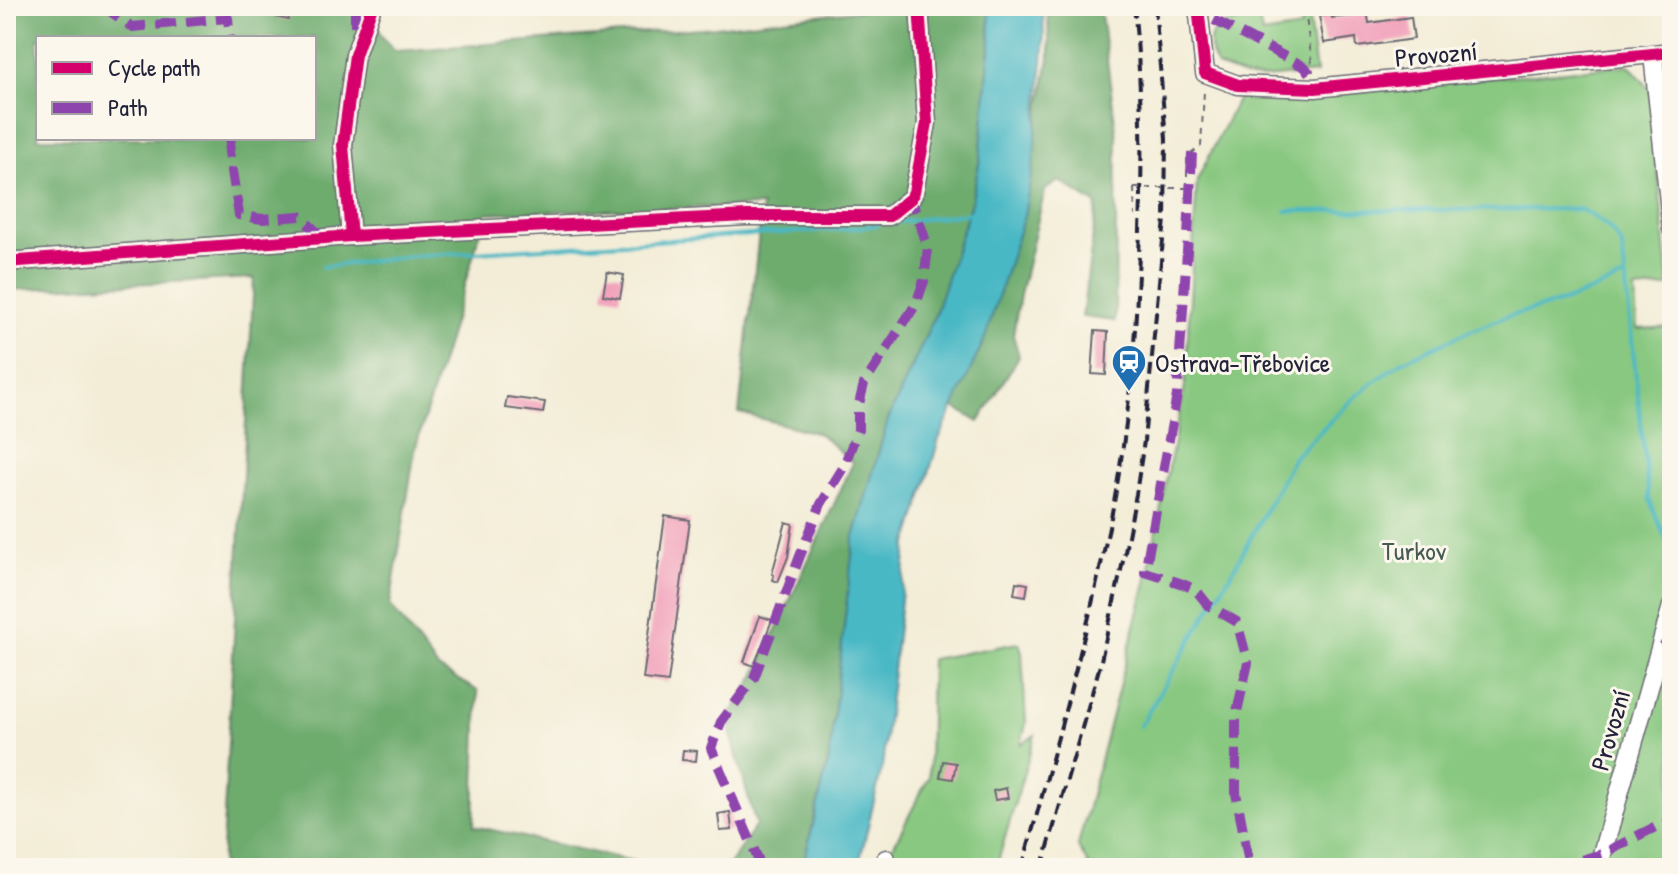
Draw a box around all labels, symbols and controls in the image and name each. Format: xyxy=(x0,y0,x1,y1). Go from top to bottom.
street label: Provozní xyxy=(1393,33,1479,75)
legend xyxy=(36,36,316,140)
text: Cycle path xyxy=(108,51,200,83)
text: Path xyxy=(108,91,147,123)
station icon: Ostrava-Třebovice xyxy=(1110,343,1148,393)
place label: Ostrava-Třebovice xyxy=(1155,345,1330,380)
park label: Turkov xyxy=(1382,533,1447,568)
street label: Provozní xyxy=(1582,685,1638,775)

